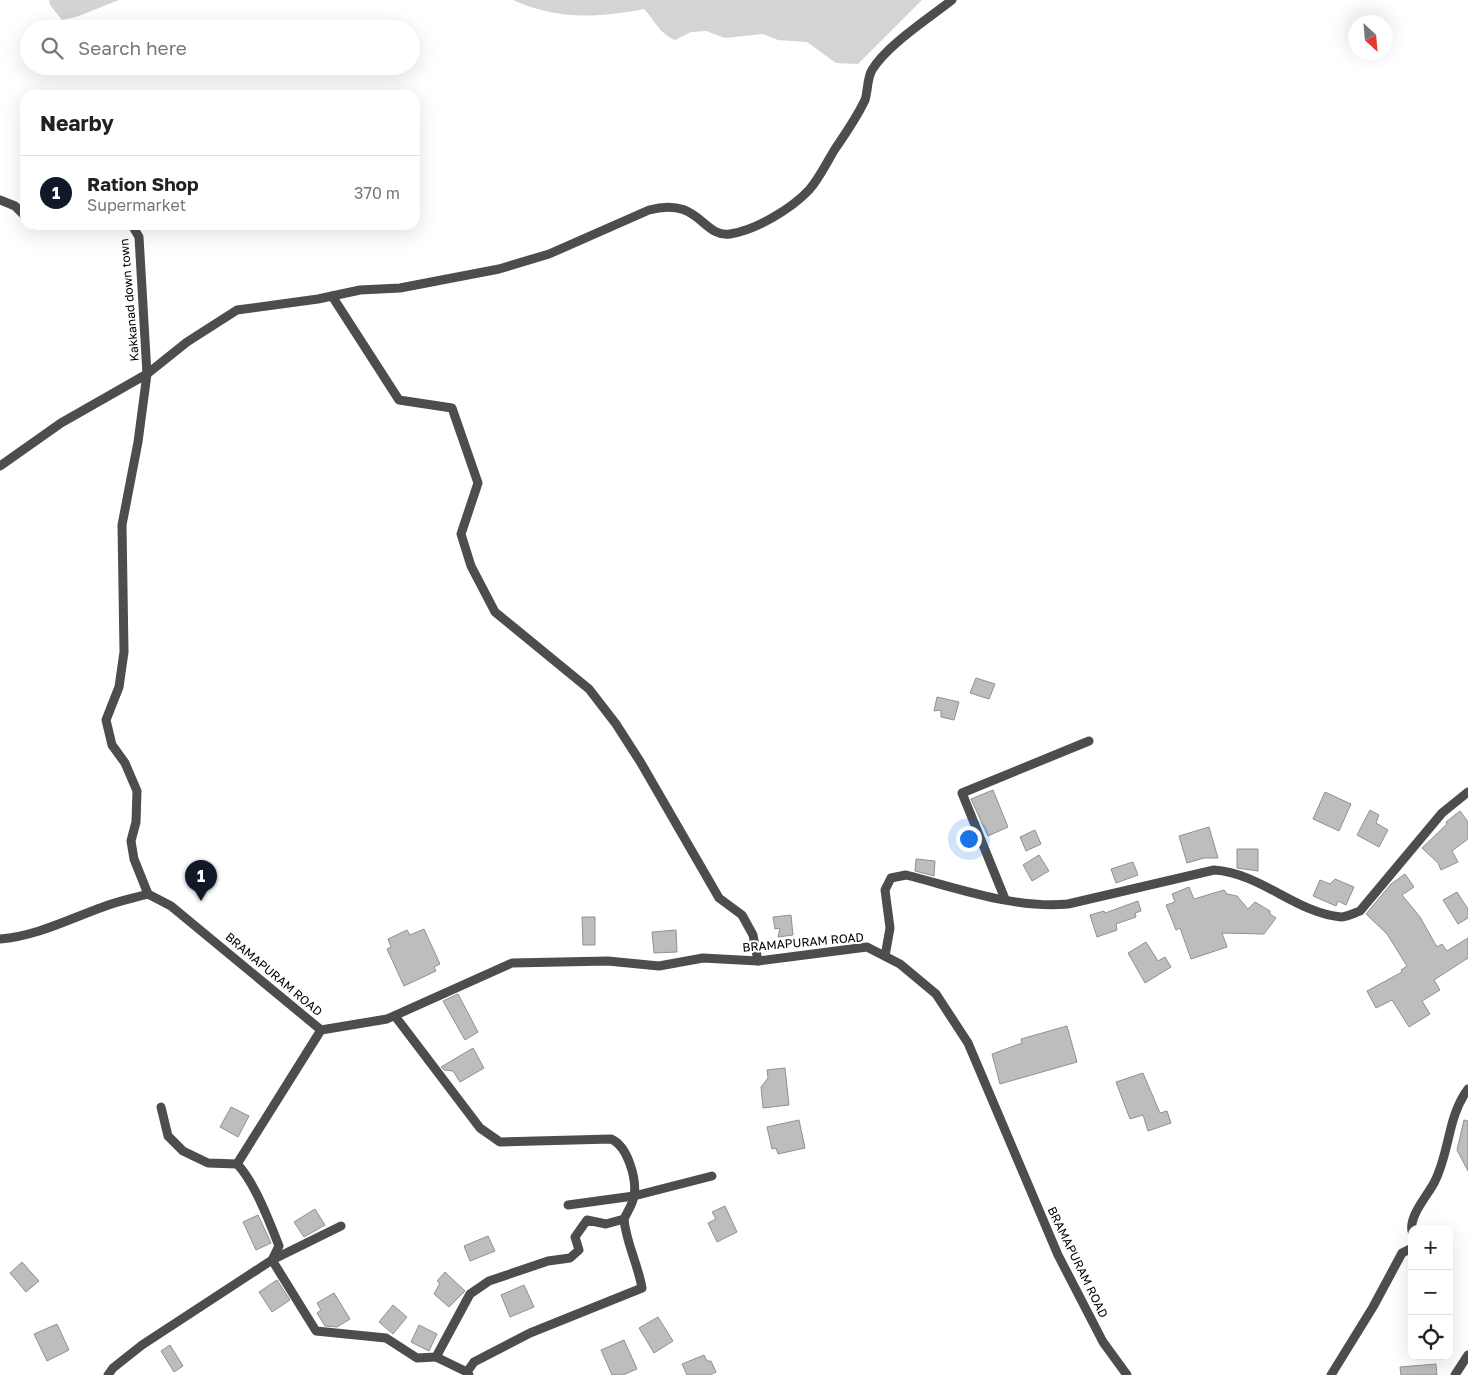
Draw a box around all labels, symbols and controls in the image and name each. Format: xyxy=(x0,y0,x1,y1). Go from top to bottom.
north arrow xyxy=(1348,15,1393,60)
search box xyxy=(20,20,420,75)
icon: search xyxy=(38,34,66,62)
text: Search here xyxy=(78,36,187,59)
text: Nearby xyxy=(40,110,114,136)
text: Ration Shop xyxy=(87,172,199,195)
text: 1 xyxy=(52,183,60,203)
text: 370 m xyxy=(354,183,400,203)
text: Supermarket xyxy=(87,195,186,215)
street label: Kakkanad down town xyxy=(116,238,142,362)
your location xyxy=(956,826,982,852)
pin: 1 xyxy=(185,860,217,901)
street label: BRAMAPURAM ROAD xyxy=(222,929,326,1019)
street label: BRAMAPURAM ROAD xyxy=(742,929,864,955)
street label: BRAMAPURAM ROAD xyxy=(1045,1204,1111,1320)
map controls xyxy=(1408,1225,1453,1360)
button: + xyxy=(1408,1225,1453,1270)
button: − xyxy=(1408,1270,1453,1315)
button: locate xyxy=(1408,1315,1453,1360)

